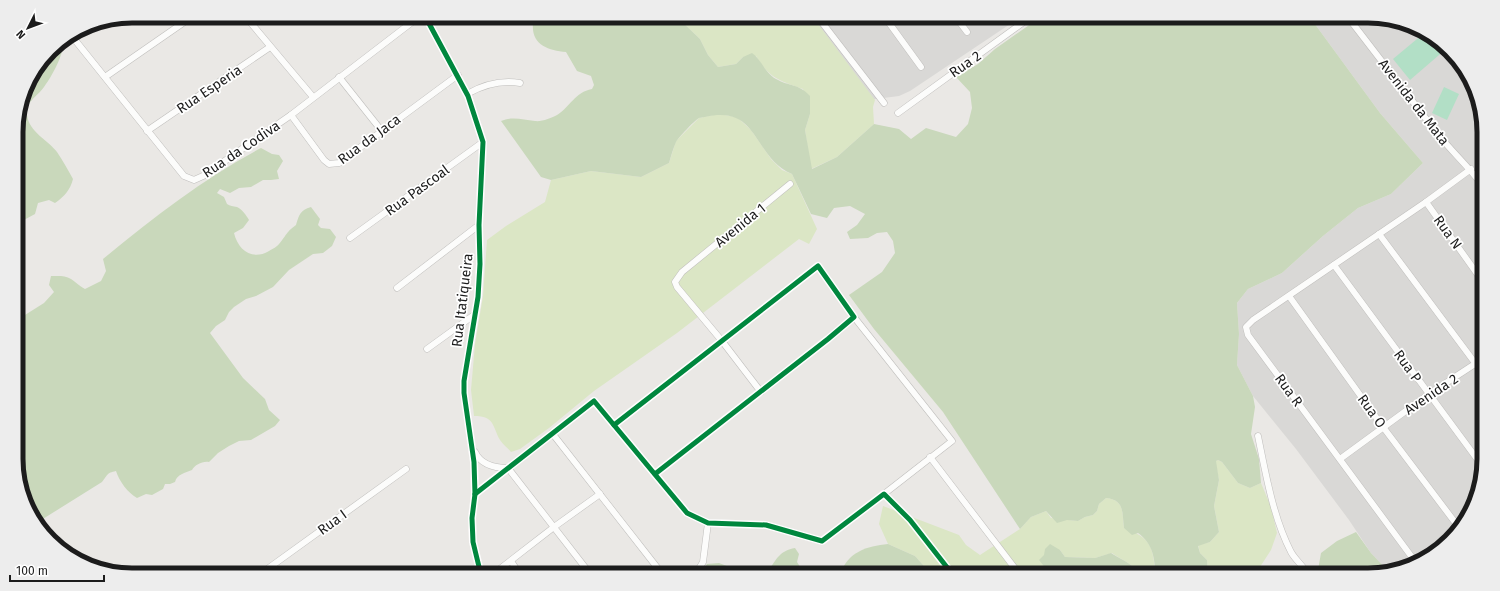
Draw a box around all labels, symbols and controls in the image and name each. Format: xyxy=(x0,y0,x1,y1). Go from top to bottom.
north arrow xyxy=(8,8,48,48)
text: N xyxy=(14,27,28,41)
street label: Rua 2 xyxy=(946,47,985,81)
street label: Avenida da Mata xyxy=(1375,56,1453,149)
street label: Rua Esperia xyxy=(174,61,245,117)
street label: Rua da Jaca xyxy=(334,111,404,168)
street label: Rua da Codiva xyxy=(199,117,283,182)
street label: Rua Pascoal xyxy=(382,161,453,219)
street label: Avenida 1 xyxy=(711,200,769,251)
street label: Rua N xyxy=(1430,212,1465,252)
street label: Rua Itatiqueira xyxy=(448,252,477,348)
street label: Rua P xyxy=(1390,347,1425,386)
street label: Avenida 2 xyxy=(1401,370,1461,419)
street label: Rua R xyxy=(1271,371,1306,410)
street label: Rua O xyxy=(1354,391,1390,432)
street label: Rua I xyxy=(314,506,350,539)
scale bar xyxy=(10,557,104,583)
text: 100 m xyxy=(16,564,48,578)

